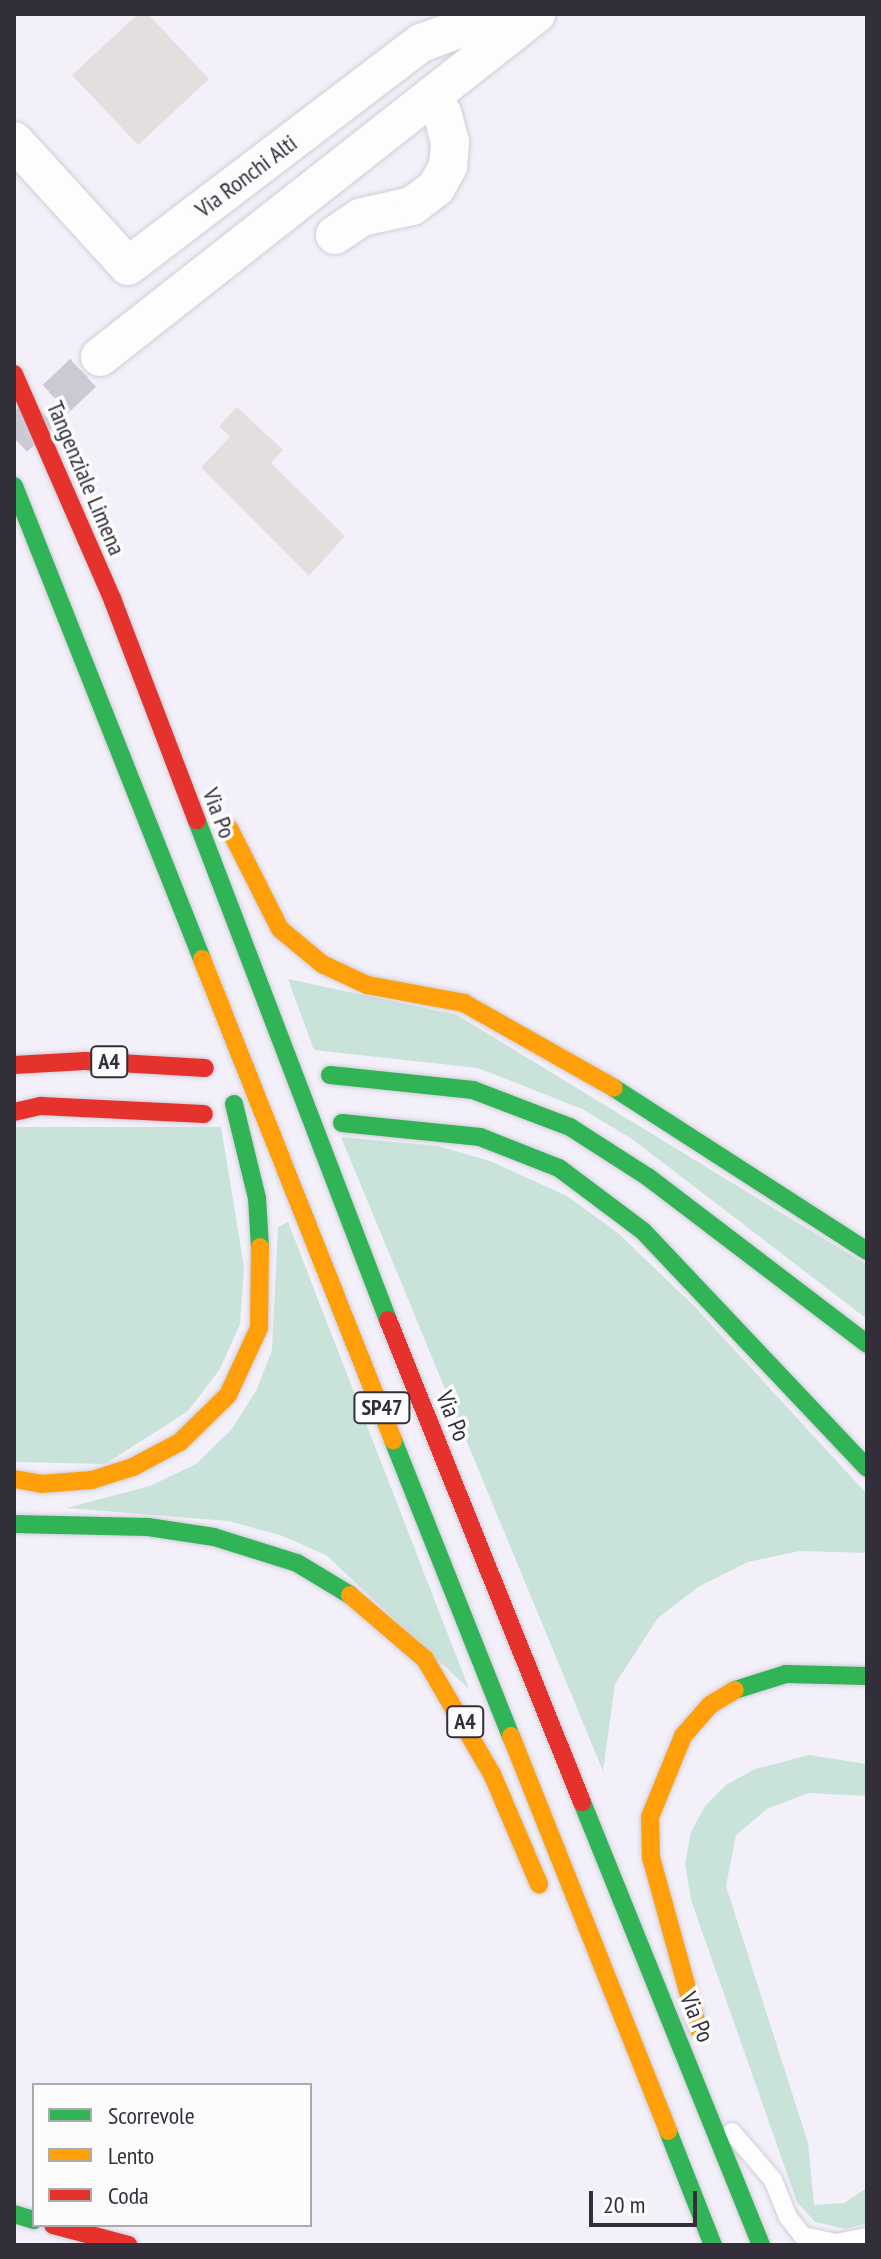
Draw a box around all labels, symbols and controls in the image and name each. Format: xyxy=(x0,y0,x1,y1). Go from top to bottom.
street label: Via Ronchi Alti xyxy=(189,128,303,224)
street label: Tangenziale Limena xyxy=(41,397,131,559)
street label: Via Po xyxy=(196,784,242,842)
road number: A4 xyxy=(89,1044,129,1080)
street label: Via Po xyxy=(430,1387,476,1445)
road number: SP47 xyxy=(352,1390,412,1426)
road number: A4 xyxy=(445,1704,485,1740)
street label: Via Po xyxy=(674,1988,720,2046)
legend xyxy=(32,2083,312,2227)
text: Scorrevole xyxy=(108,2100,195,2131)
text: Lento xyxy=(108,2140,154,2171)
scale bar xyxy=(593,2175,701,2225)
text: Coda xyxy=(108,2180,149,2211)
text: 20 m xyxy=(603,2189,645,2220)

